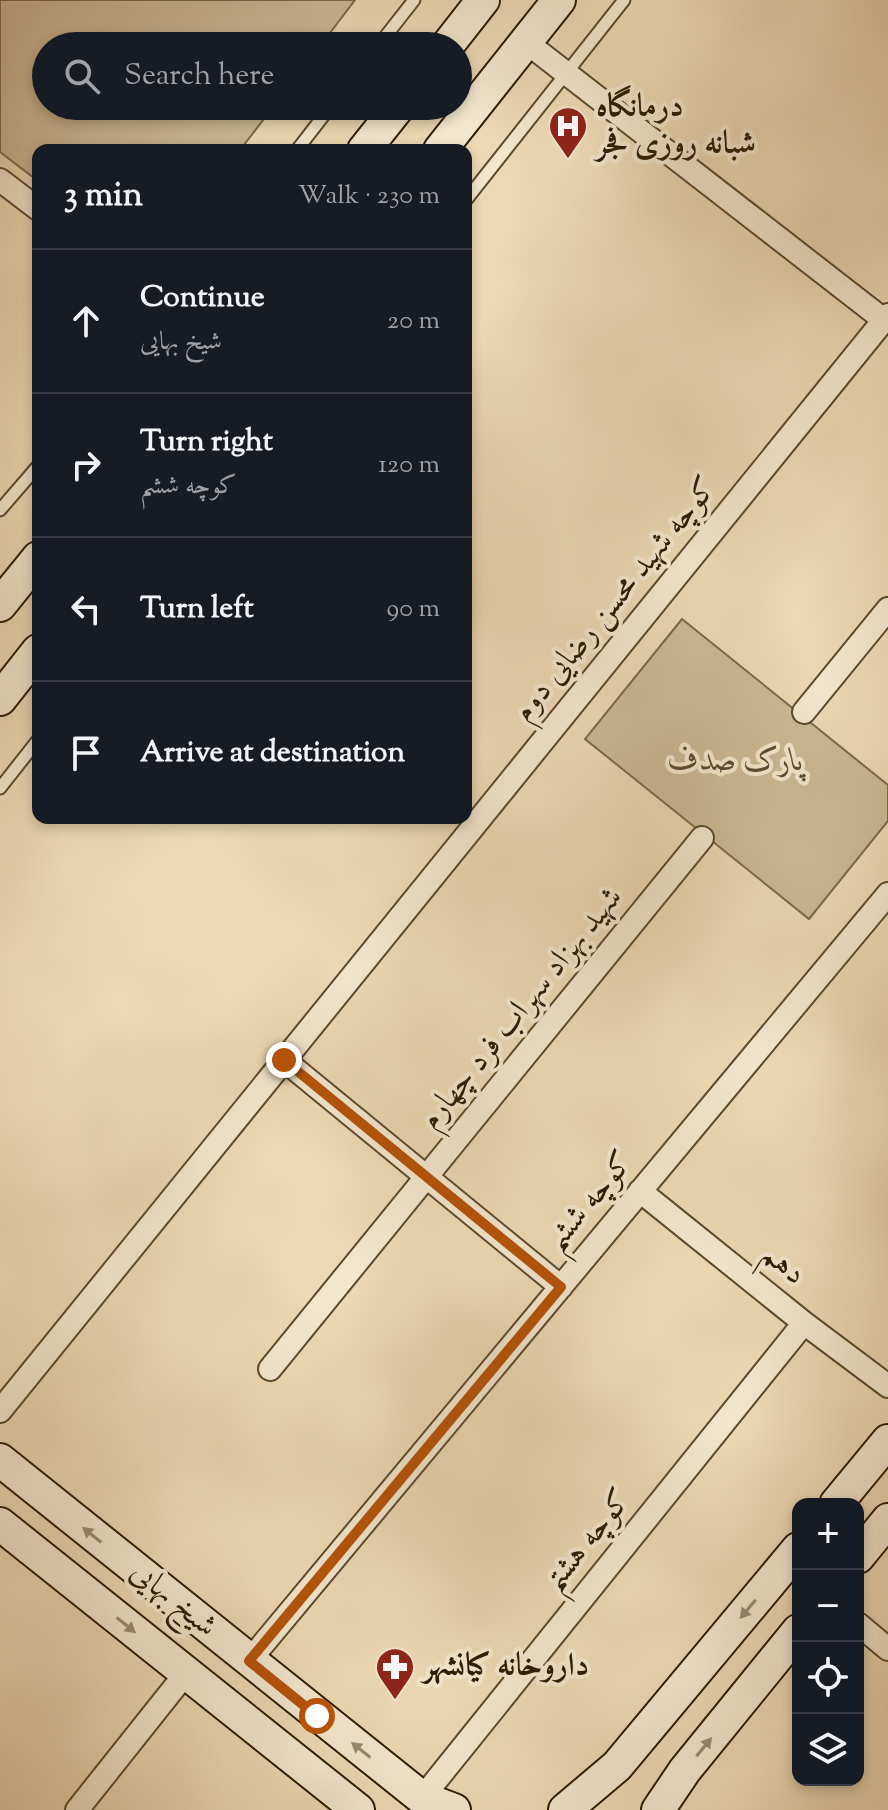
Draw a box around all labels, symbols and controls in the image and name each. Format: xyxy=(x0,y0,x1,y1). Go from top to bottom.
search box xyxy=(32,32,472,120)
icon: search xyxy=(60,54,104,98)
text: Search here xyxy=(124,55,274,98)
place label: درمانگاه شبانه روزی فجر xyxy=(593,85,756,168)
hospital icon: درمانگاه شبانه روزی فجر xyxy=(547,105,589,160)
text: 3 min xyxy=(64,172,143,221)
text: Walk · 230 m xyxy=(298,178,440,215)
text: Continue xyxy=(140,277,265,320)
icon: ahead xyxy=(64,299,108,343)
text: 20 m xyxy=(387,303,440,340)
text: شیخ بهایی xyxy=(140,324,222,361)
text: Turn right xyxy=(140,421,273,464)
icon: right xyxy=(64,443,108,487)
text: 120 m xyxy=(378,447,440,484)
street label: کوچه شهید محسن رضایی دوم xyxy=(502,467,731,734)
text: کوچه ششم xyxy=(140,468,237,505)
icon: left xyxy=(64,587,108,631)
text: Turn left xyxy=(140,588,254,631)
text: 90 m xyxy=(387,591,440,628)
icon: arrive xyxy=(64,731,108,775)
text: Arrive at destination xyxy=(140,732,405,775)
park label: پارک صدف xyxy=(668,739,807,785)
street label: شهید بهزاد سهراب فرد چهارم xyxy=(409,877,636,1142)
route end xyxy=(266,1042,302,1078)
street label: کوچه ششم xyxy=(534,1142,650,1266)
street label: دهم xyxy=(748,1233,815,1300)
street label: کوچه هشتم xyxy=(532,1479,649,1606)
map controls xyxy=(792,1498,864,1786)
button: + xyxy=(792,1498,864,1570)
one-way arrow xyxy=(83,1527,103,1544)
street label: شیخ بهایی xyxy=(118,1550,227,1651)
button: − xyxy=(792,1570,864,1642)
one-way arrow xyxy=(740,1599,757,1619)
one-way arrow xyxy=(116,1616,136,1633)
button: locate xyxy=(792,1642,864,1714)
place label: داروخانه کیانشهر xyxy=(420,1644,589,1690)
pharmacy icon: داروخانه کیانشهر xyxy=(374,1646,416,1701)
route start xyxy=(299,1698,335,1734)
button: layers xyxy=(792,1714,864,1786)
one-way arrow xyxy=(695,1737,711,1757)
one-way arrow xyxy=(351,1742,371,1759)

